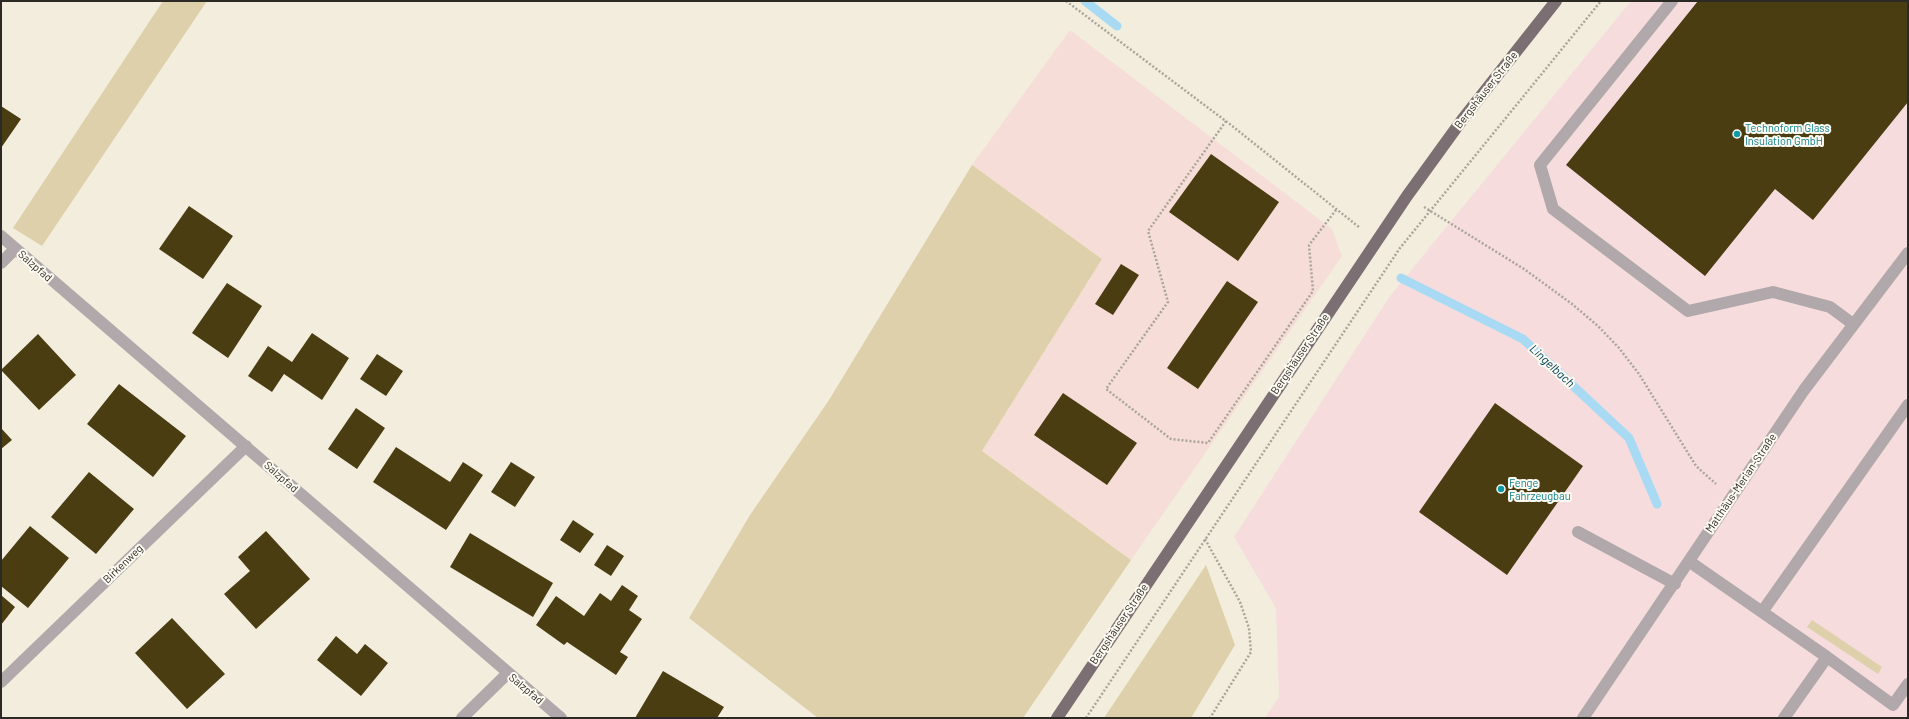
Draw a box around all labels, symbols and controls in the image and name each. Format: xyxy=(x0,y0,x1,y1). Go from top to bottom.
street label: Bergshäuser Straße xyxy=(1452,49,1520,131)
place label: Technoform Glass Insulation GmbH xyxy=(1745,121,1830,147)
marker: Technoform Glass Insulation GmbH xyxy=(1732,129,1742,139)
street label: Salzpfad xyxy=(15,248,55,284)
street label: Bergshäuser Straße xyxy=(1268,311,1332,397)
water label: Lingelbach xyxy=(1527,342,1577,390)
street label: Matthäus-Merian-Straße xyxy=(1703,431,1779,535)
street label: Salzpfad xyxy=(261,459,301,495)
place label: Fenge Fahrzeugbau xyxy=(1509,476,1571,502)
marker: Fenge Fahrzeugbau xyxy=(1496,484,1506,494)
street label: Birkenweg xyxy=(100,542,146,586)
street label: Bergshäuser Straße xyxy=(1087,581,1151,667)
street label: Salzpfad xyxy=(506,671,546,707)

